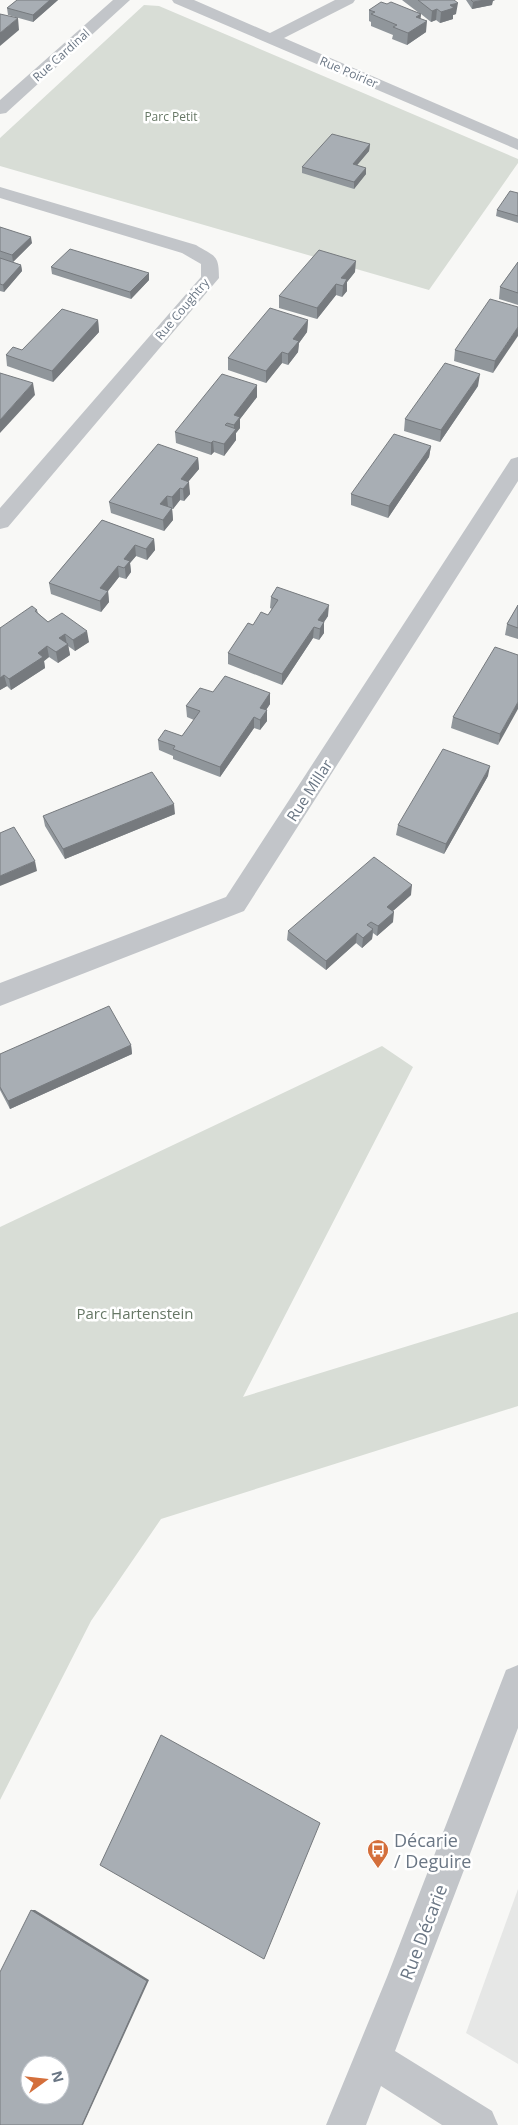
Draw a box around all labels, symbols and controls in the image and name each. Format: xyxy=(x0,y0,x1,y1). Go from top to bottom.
street label: Rue Cardinal xyxy=(29,25,93,85)
street label: Rue Poirier xyxy=(317,52,381,92)
park label: Parc Petit xyxy=(144,108,198,125)
street label: Rue Coughtry xyxy=(151,274,214,344)
street label: Rue Millar xyxy=(282,755,336,825)
park label: Parc Hartenstein xyxy=(77,1303,193,1323)
place label: Décarie / Deguire xyxy=(394,1828,471,1873)
bus stop icon: Décarie / Deguire xyxy=(366,1838,390,1869)
street label: Rue Décarie xyxy=(394,1881,452,1983)
north arrow xyxy=(20,2055,70,2105)
text: N xyxy=(47,2069,69,2084)

